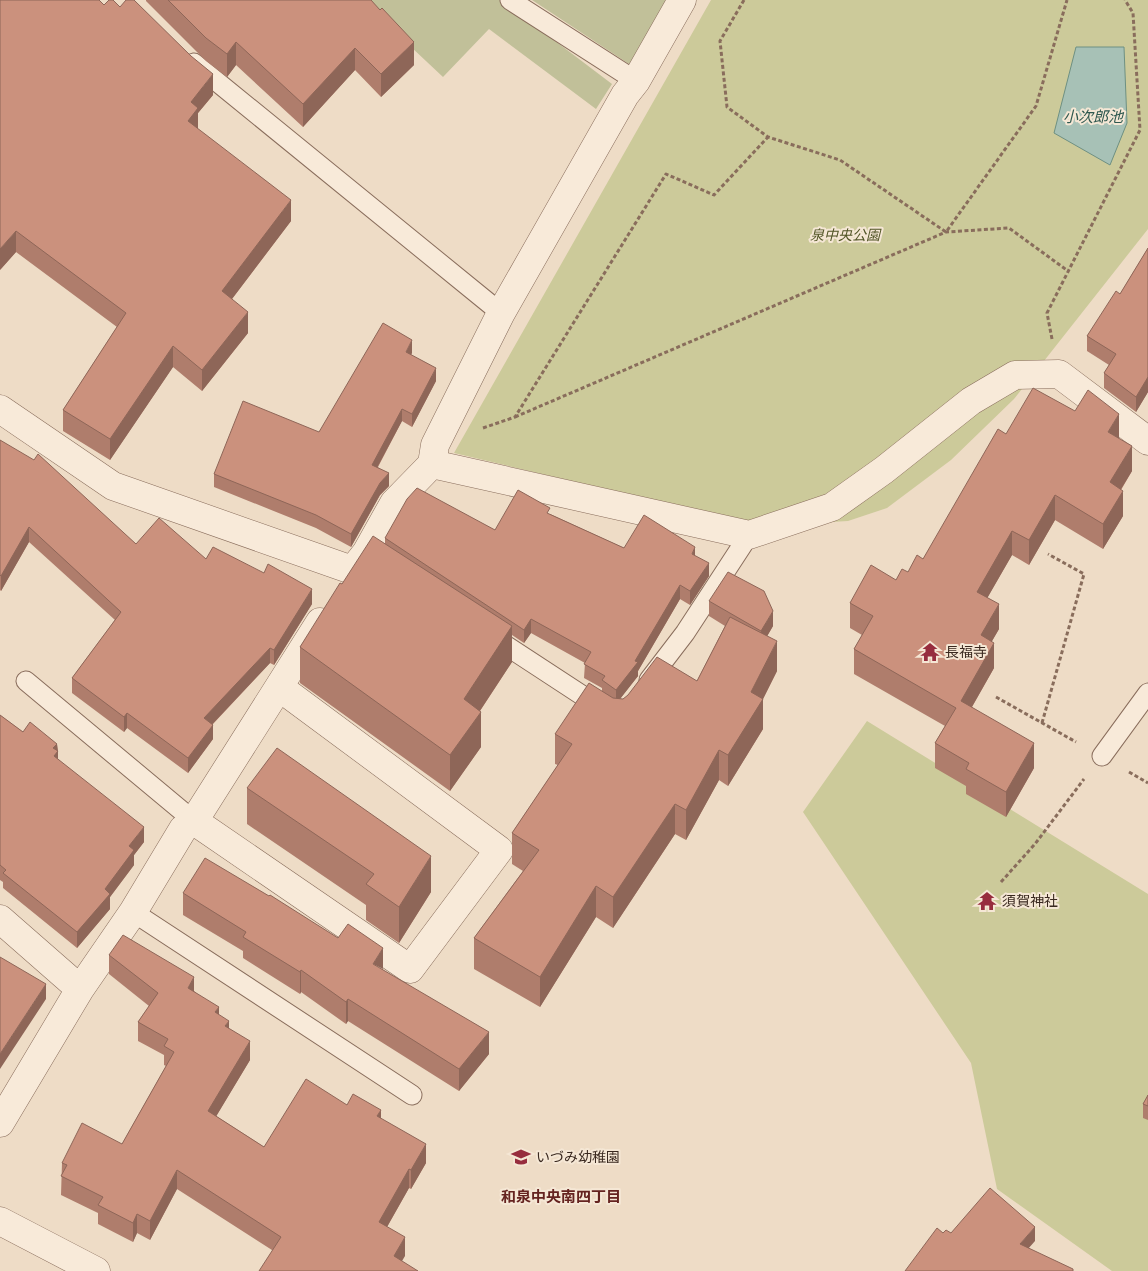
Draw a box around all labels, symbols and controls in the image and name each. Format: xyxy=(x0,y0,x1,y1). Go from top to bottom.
water label: 小次郎池 xyxy=(1063,108,1125,126)
park label: 泉中央公園 xyxy=(810,227,882,244)
temple icon: 長福寺 xyxy=(919,641,941,663)
place label: 長福寺 xyxy=(945,644,987,661)
temple icon: 須賀神社 xyxy=(976,890,998,912)
place label: 須賀神社 xyxy=(1002,893,1058,910)
school or university icon: いづみ幼稚園 xyxy=(510,1146,532,1168)
place label: いづみ幼稚園 xyxy=(536,1149,620,1166)
district label: 和泉中央南四丁目 xyxy=(501,1188,621,1206)

